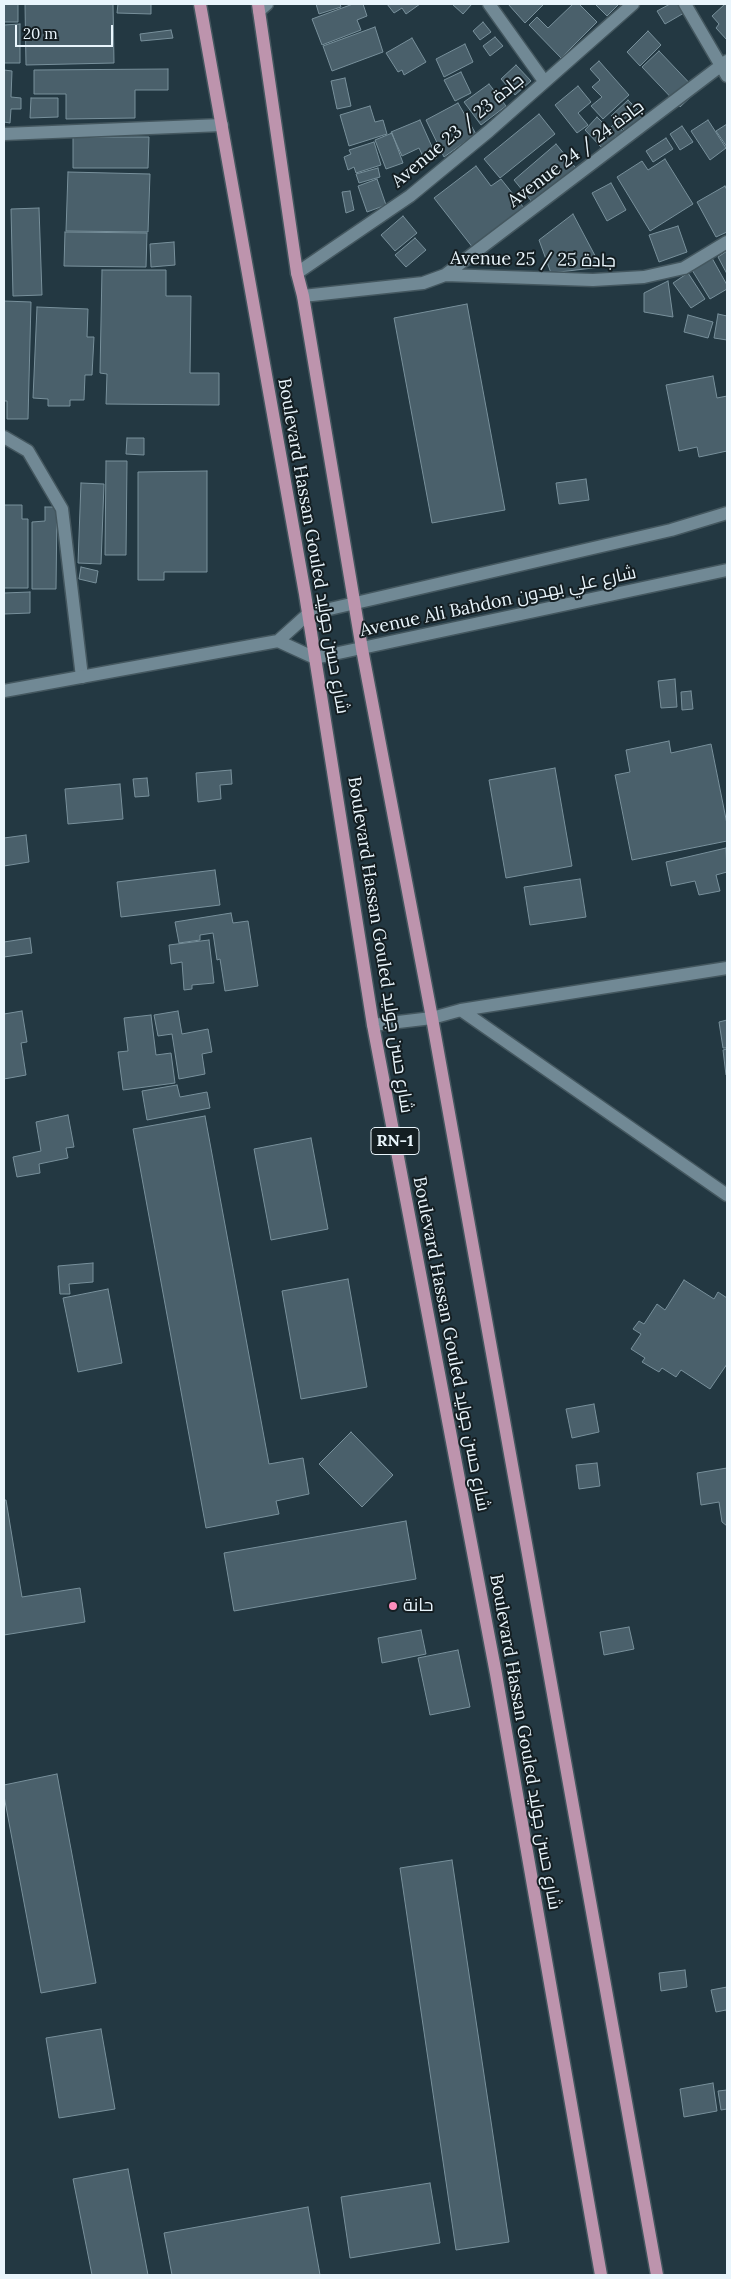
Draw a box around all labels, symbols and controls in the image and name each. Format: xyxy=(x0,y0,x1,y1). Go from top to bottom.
scale bar xyxy=(18,15,115,47)
text: 20 m xyxy=(23,24,58,43)
street label: Avenue 23 / جادة 23 xyxy=(388,69,528,193)
street label: Avenue 24 / جادة 24 xyxy=(504,96,648,212)
street label: Avenue 25 / جادة 25 xyxy=(450,248,616,272)
street label: Boulevard Hassan Gouled شارع حسن جوليد xyxy=(273,376,353,716)
street label: Avenue Ali Bahdon شارع علي بهدون xyxy=(358,562,638,642)
street label: Boulevard Hassan Gouled شارع حسن جوليد xyxy=(343,775,417,1115)
road number: RN-1 xyxy=(371,1128,419,1154)
street label: Boulevard Hassan Gouled شارع حسن جوليد xyxy=(408,1175,494,1513)
street label: Boulevard Hassan Gouled شارع حسن جوليد xyxy=(485,1572,565,1912)
place label: حانة xyxy=(403,1595,434,1617)
marker: حانة xyxy=(387,1600,399,1612)

